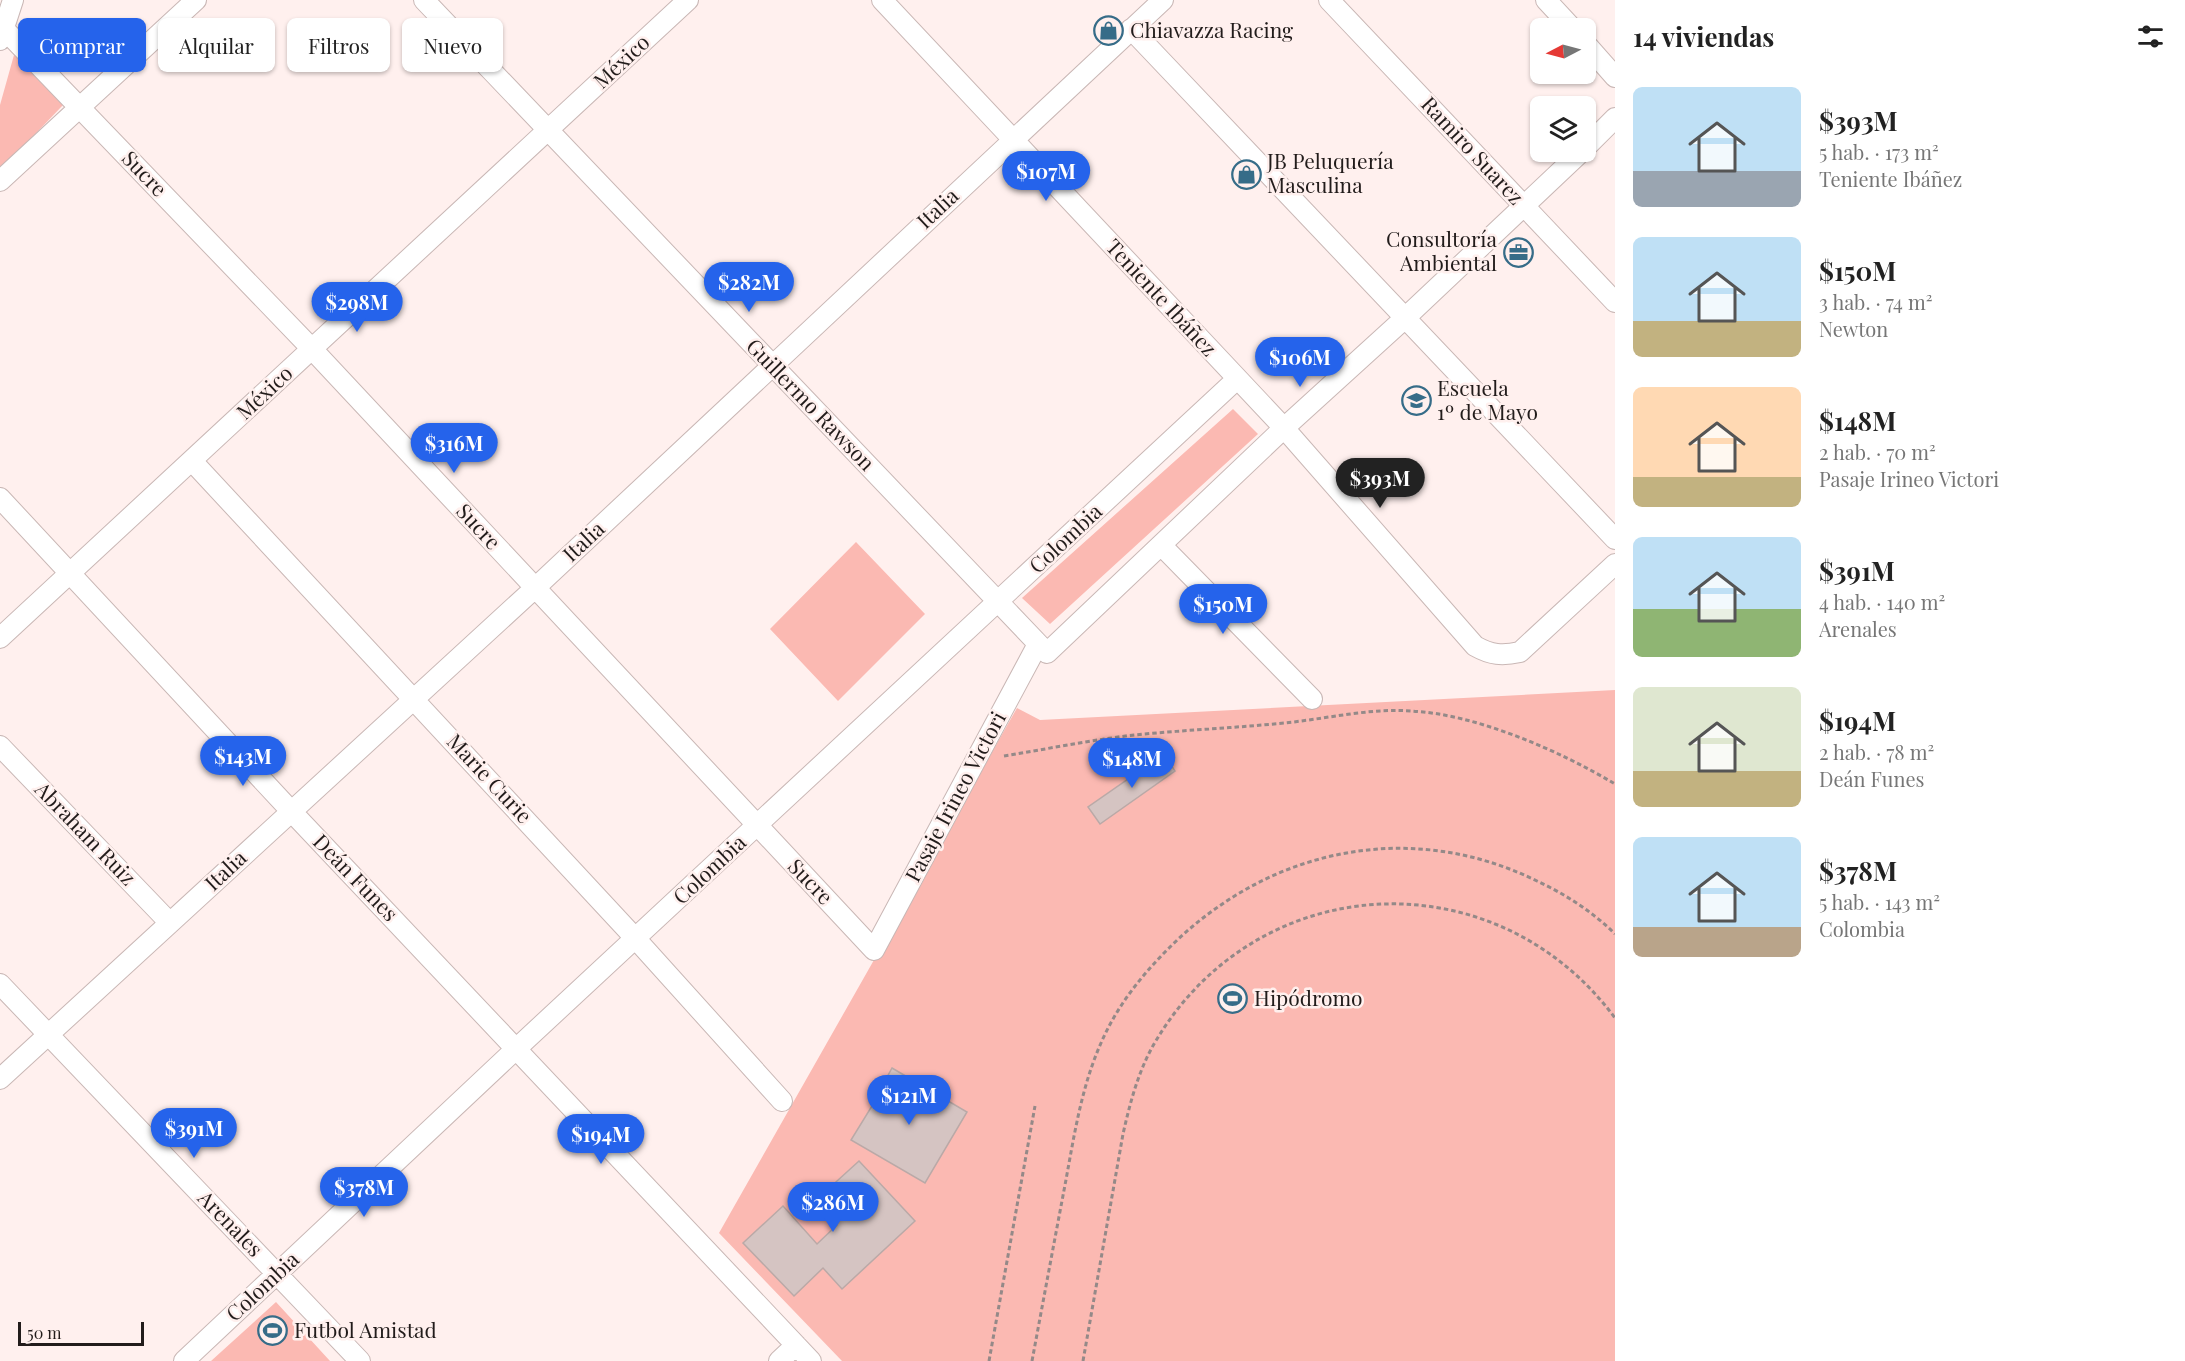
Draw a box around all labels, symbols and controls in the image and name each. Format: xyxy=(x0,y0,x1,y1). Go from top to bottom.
shop icon: Chiavazza Racing xyxy=(1093,15,1125,47)
place label: Chiavazza Racing xyxy=(1130,15,1293,43)
chip: Comprar xyxy=(18,18,146,72)
chip: Alquilar xyxy=(158,18,275,72)
chip: Filtros xyxy=(287,18,390,72)
chip: Nuevo xyxy=(402,18,503,72)
north arrow xyxy=(1530,18,1596,84)
map controls xyxy=(1530,18,1596,162)
text: 14 viviendas xyxy=(1633,19,1774,54)
icon: filters xyxy=(2134,20,2167,53)
street label: México xyxy=(587,27,655,94)
street label: Ramiro Suarez xyxy=(1416,90,1531,210)
button: layers xyxy=(1530,96,1596,162)
text: $393M xyxy=(1819,103,1898,138)
icon: home xyxy=(1681,111,1753,183)
text: 5 hab. · 173 m² xyxy=(1819,138,1939,165)
street label: Sucre xyxy=(117,144,174,202)
place label: JB Peluquería Masculina xyxy=(1266,146,1394,198)
pin: $107M xyxy=(1004,151,1088,202)
text: $107M xyxy=(1016,157,1076,184)
shop icon: JB Peluquería Masculina xyxy=(1230,158,1262,190)
text: Teniente Ibáñez xyxy=(1819,165,1962,192)
street label: Italia xyxy=(910,181,964,234)
place label: Consultoría Ambiental xyxy=(1386,224,1498,276)
street label: Teniente Ibáñez xyxy=(1101,232,1224,361)
office icon: Consultoría Ambiental xyxy=(1502,236,1534,268)
text: $150M xyxy=(1819,253,1896,288)
icon: home xyxy=(1681,261,1753,333)
pin: $282M xyxy=(707,262,791,313)
text: $282M xyxy=(718,268,780,295)
pin: $298M xyxy=(315,282,399,333)
text: $298M xyxy=(326,288,388,315)
text: 3 hab. · 74 m² xyxy=(1819,288,1932,315)
text: Newton xyxy=(1819,315,1888,342)
street label: Guillermo Rawson xyxy=(741,331,882,476)
pin: $106M xyxy=(1258,337,1342,388)
text: $106M xyxy=(1269,343,1331,370)
street label: México xyxy=(230,358,298,425)
place label: Escuela 1º de Mayo xyxy=(1437,373,1538,425)
school or university icon: Escuela 1º de Mayo xyxy=(1400,385,1432,417)
text: $148M xyxy=(1819,403,1896,438)
icon: home xyxy=(1681,411,1753,483)
pin: $316M xyxy=(412,423,496,474)
text: $316M xyxy=(425,429,483,456)
text: 2 hab. · 70 m² xyxy=(1819,438,1936,465)
pin: $393M xyxy=(1338,458,1422,509)
text: $393M xyxy=(1350,464,1410,491)
text: Pasaje Irineo Victori xyxy=(1819,465,1999,492)
street label: Colombia xyxy=(1022,496,1108,579)
street label: Sucre xyxy=(451,497,508,555)
street label: Italia xyxy=(556,514,610,567)
text: $391M xyxy=(1819,553,1895,588)
icon: home xyxy=(1681,561,1753,633)
pin: $150M xyxy=(1181,584,1265,635)
text: 4 hab. · 140 m² xyxy=(1819,588,1945,615)
text: $150M xyxy=(1193,590,1253,617)
text: Arenales xyxy=(1819,615,1897,642)
text: $194M xyxy=(1819,703,1896,738)
street label: Pasaje Irineo Victori xyxy=(897,706,1011,886)
icon: home xyxy=(1681,711,1753,783)
street label: Marie Curie xyxy=(442,727,539,828)
pin: $143M xyxy=(201,736,285,787)
pin: $148M xyxy=(1090,738,1174,789)
text: 2 hab. · 78 m² xyxy=(1819,738,1934,765)
text: $143M xyxy=(214,742,272,769)
text: $148M xyxy=(1102,744,1162,771)
text: Deán Funes xyxy=(1819,765,1924,792)
street label: Abraham Ruiz xyxy=(29,774,143,890)
street label: Deán Funes xyxy=(308,827,405,926)
street label: Colombia xyxy=(666,827,752,910)
street label: Italia xyxy=(198,843,252,896)
street label: Sucre xyxy=(783,852,840,910)
text: $378M xyxy=(1819,853,1897,888)
icon: home xyxy=(1681,861,1753,933)
text: 5 hab. · 143 m² xyxy=(1819,888,1940,915)
text: Colombia xyxy=(1819,915,1905,942)
sports icon: Hipódromo xyxy=(1217,983,1249,1015)
place label: Hipódromo xyxy=(1254,983,1363,1011)
pin: $121M xyxy=(867,1075,951,1126)
text: $121M xyxy=(881,1081,937,1108)
pin: $391M xyxy=(152,1108,236,1159)
text: $391M xyxy=(165,1114,223,1141)
pin: $194M xyxy=(559,1114,643,1165)
text: $194M xyxy=(571,1120,631,1147)
pin: $378M xyxy=(322,1167,406,1218)
text: $378M xyxy=(334,1173,394,1200)
pin: $286M xyxy=(791,1182,875,1233)
street label: Arenales xyxy=(192,1183,270,1262)
text: $286M xyxy=(802,1188,864,1215)
street label: Colombia xyxy=(219,1244,305,1327)
sports icon: Futbol Amistad xyxy=(257,1315,289,1347)
place label: Futbol Amistad xyxy=(294,1315,437,1343)
scale bar xyxy=(18,1319,144,1346)
text: 50 m xyxy=(27,1322,61,1343)

